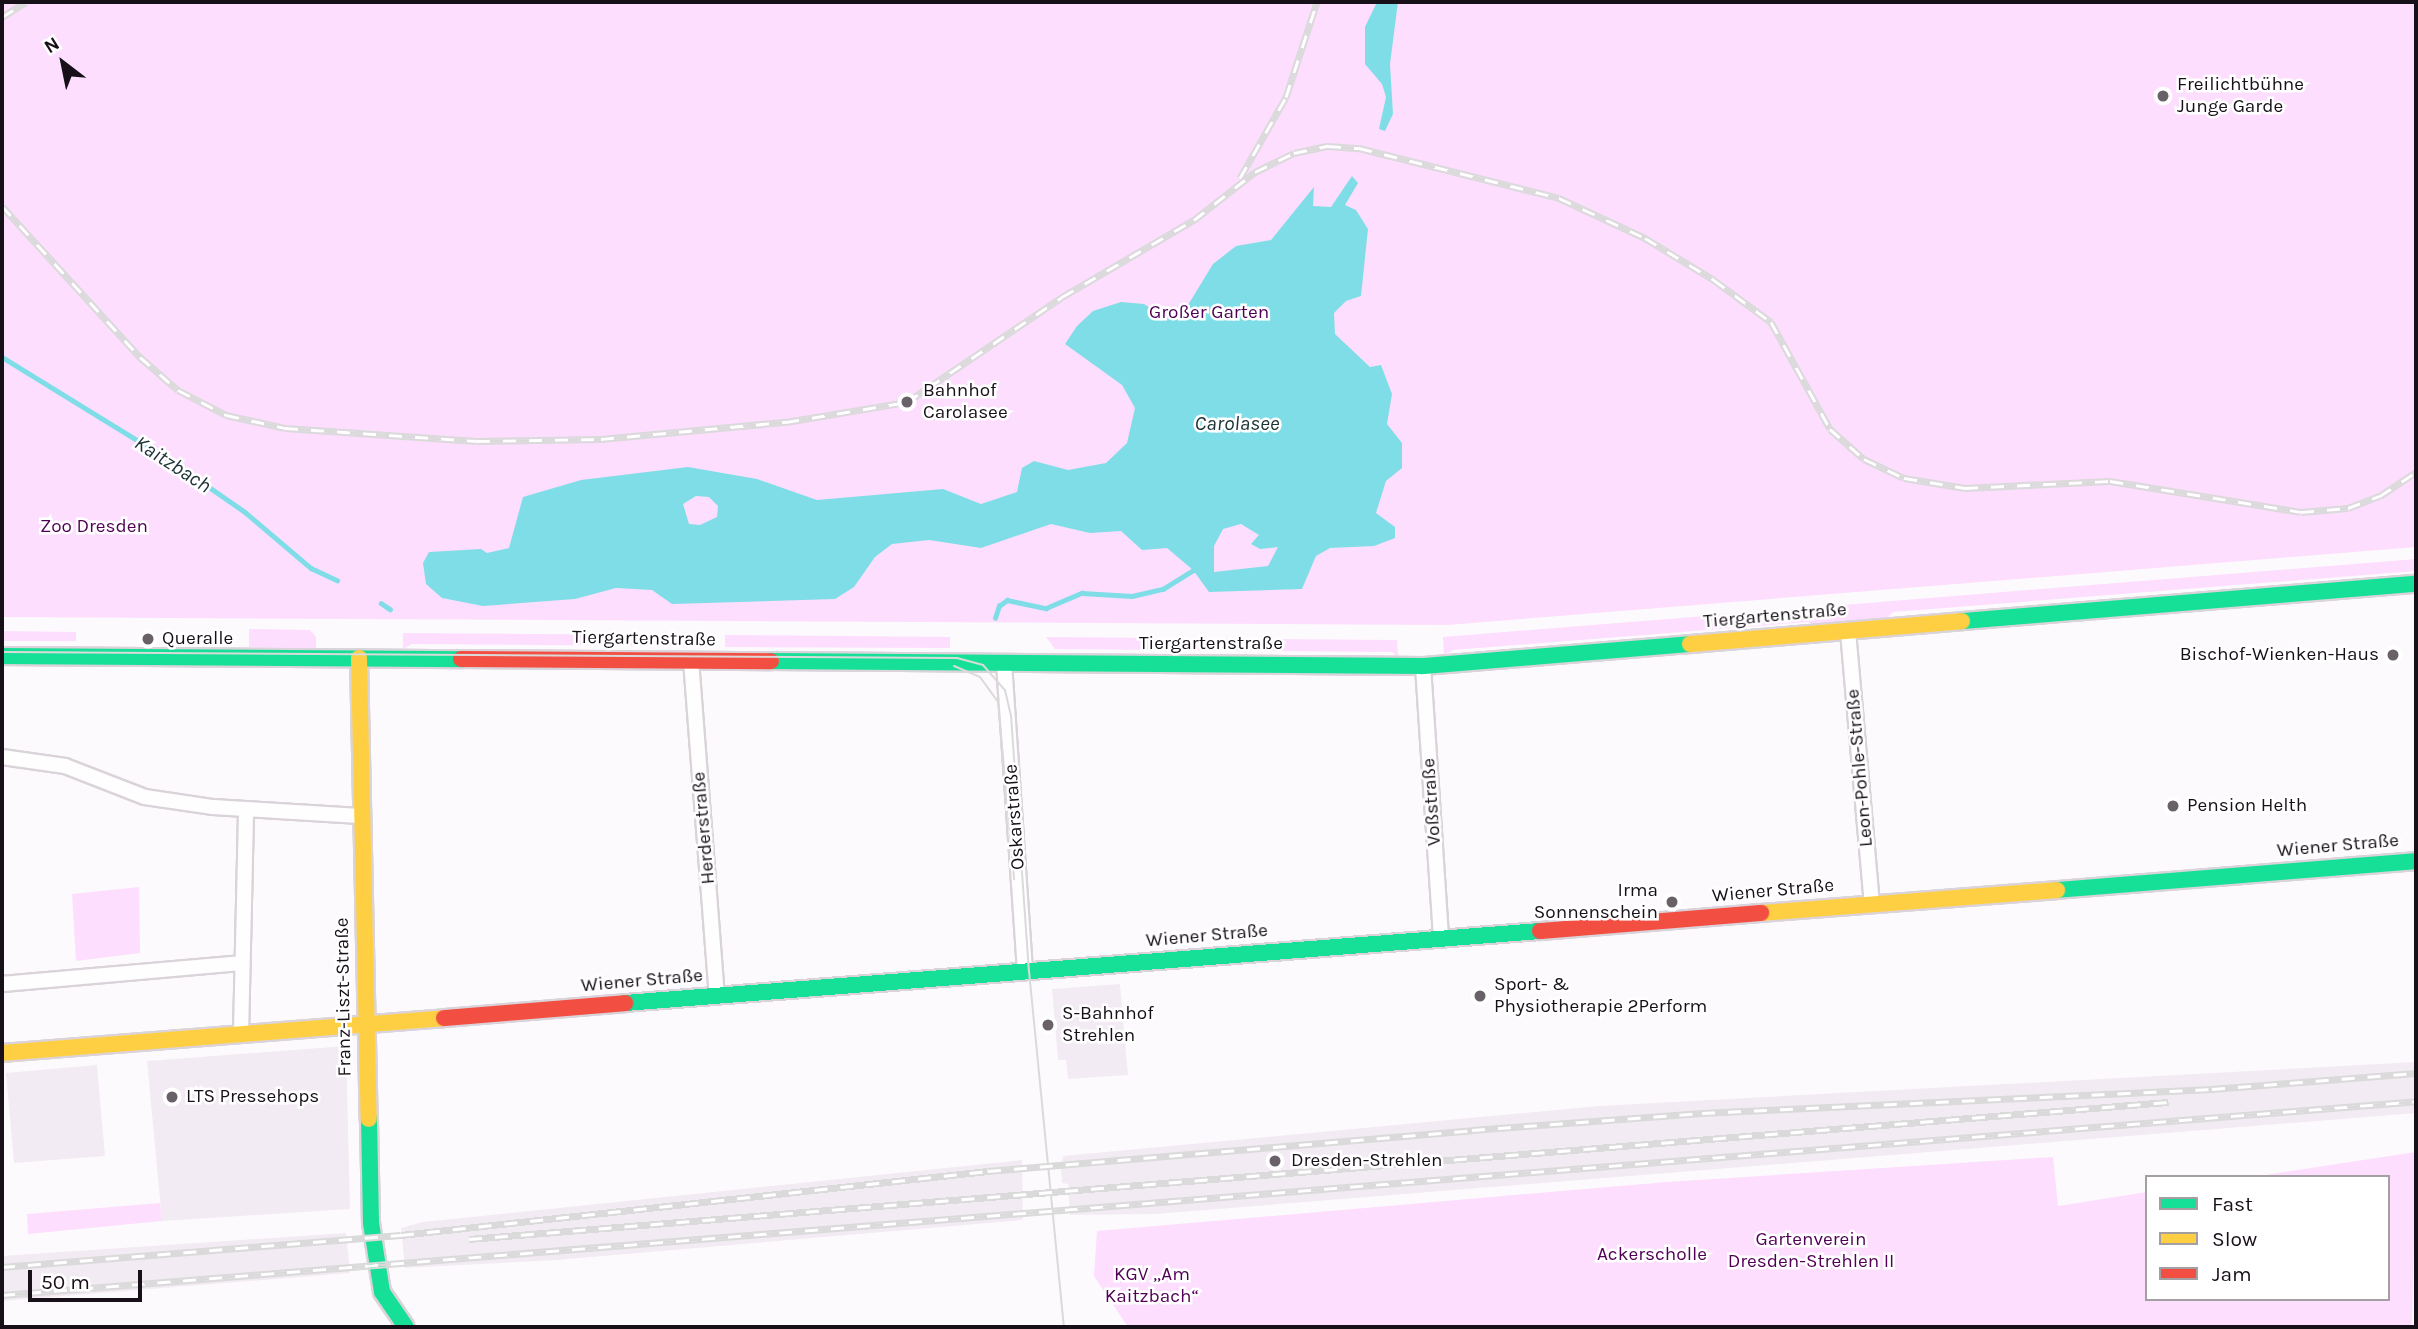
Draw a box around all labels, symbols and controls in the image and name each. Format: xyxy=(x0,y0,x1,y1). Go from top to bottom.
north arrow xyxy=(28,28,98,98)
text: N xyxy=(40,32,63,58)
place label: Freilichtbühne Junge Garde xyxy=(2177,74,2304,118)
marker: Freilichtbühne Junge Garde xyxy=(2155,88,2171,104)
park label: Großer Garten xyxy=(1149,302,1269,324)
place label: Bahnhof Carolasee xyxy=(923,380,1008,424)
marker: Bahnhof Carolasee xyxy=(897,392,917,412)
water label: Carolasee xyxy=(1195,410,1279,436)
water label: Kaitzbach xyxy=(130,430,216,498)
park label: Zoo Dresden xyxy=(40,516,148,538)
street label: Tiergartenstraße xyxy=(1702,598,1848,634)
street label: Tiergartenstraße xyxy=(572,626,716,652)
place label: Queralle xyxy=(162,628,233,650)
marker: Queralle xyxy=(140,631,156,647)
street label: Tiergartenstraße xyxy=(1139,633,1283,655)
place label: Bischof-Wienken-Haus xyxy=(2180,644,2379,666)
marker: Bischof-Wienken-Haus xyxy=(2385,647,2401,663)
street label: Leon-Pohle-Straße xyxy=(1842,688,1878,848)
street label: Voßstraße xyxy=(1418,757,1446,847)
street label: Oskarstraße xyxy=(1000,763,1030,871)
street label: Herderstraße xyxy=(688,771,720,885)
place label: Pension Helth xyxy=(2187,795,2307,817)
marker: Pension Helth xyxy=(2165,798,2181,814)
street label: Wiener Straße xyxy=(2276,829,2400,863)
street label: Wiener Straße xyxy=(1711,874,1835,908)
place label: Irma Sonnenschein xyxy=(1534,880,1658,924)
marker: Irma Sonnenschein xyxy=(1664,894,1680,910)
street label: Franz-Liszt-Straße xyxy=(331,917,357,1077)
street label: Wiener Straße xyxy=(1145,919,1269,953)
street label: Wiener Straße xyxy=(580,964,704,998)
place label: Sport- & Physiotherapie 2Perform xyxy=(1494,974,1707,1018)
marker: Sport- & Physiotherapie 2Perform xyxy=(1472,988,1488,1004)
place label: S-Bahnhof Strehlen xyxy=(1062,1003,1154,1047)
marker: S-Bahnhof Strehlen xyxy=(1040,1017,1056,1033)
place label: LTS Pressehops xyxy=(186,1086,319,1108)
marker: LTS Pressehops xyxy=(164,1089,180,1105)
place label: Dresden-Strehlen xyxy=(1291,1150,1443,1172)
marker: Dresden-Strehlen xyxy=(1265,1151,1285,1171)
legend xyxy=(2145,1175,2390,1301)
text: Fast xyxy=(2212,1192,2253,1216)
text: Slow xyxy=(2212,1227,2257,1251)
park label: Gartenverein Dresden-Strehlen II xyxy=(1728,1229,1894,1273)
park label: Ackerscholle xyxy=(1597,1244,1707,1266)
scale bar xyxy=(32,1256,145,1300)
text: Jam xyxy=(2212,1262,2252,1286)
park label: KGV „Am Kaitzbach“ xyxy=(1105,1264,1199,1308)
text: 50 m xyxy=(41,1270,90,1294)

